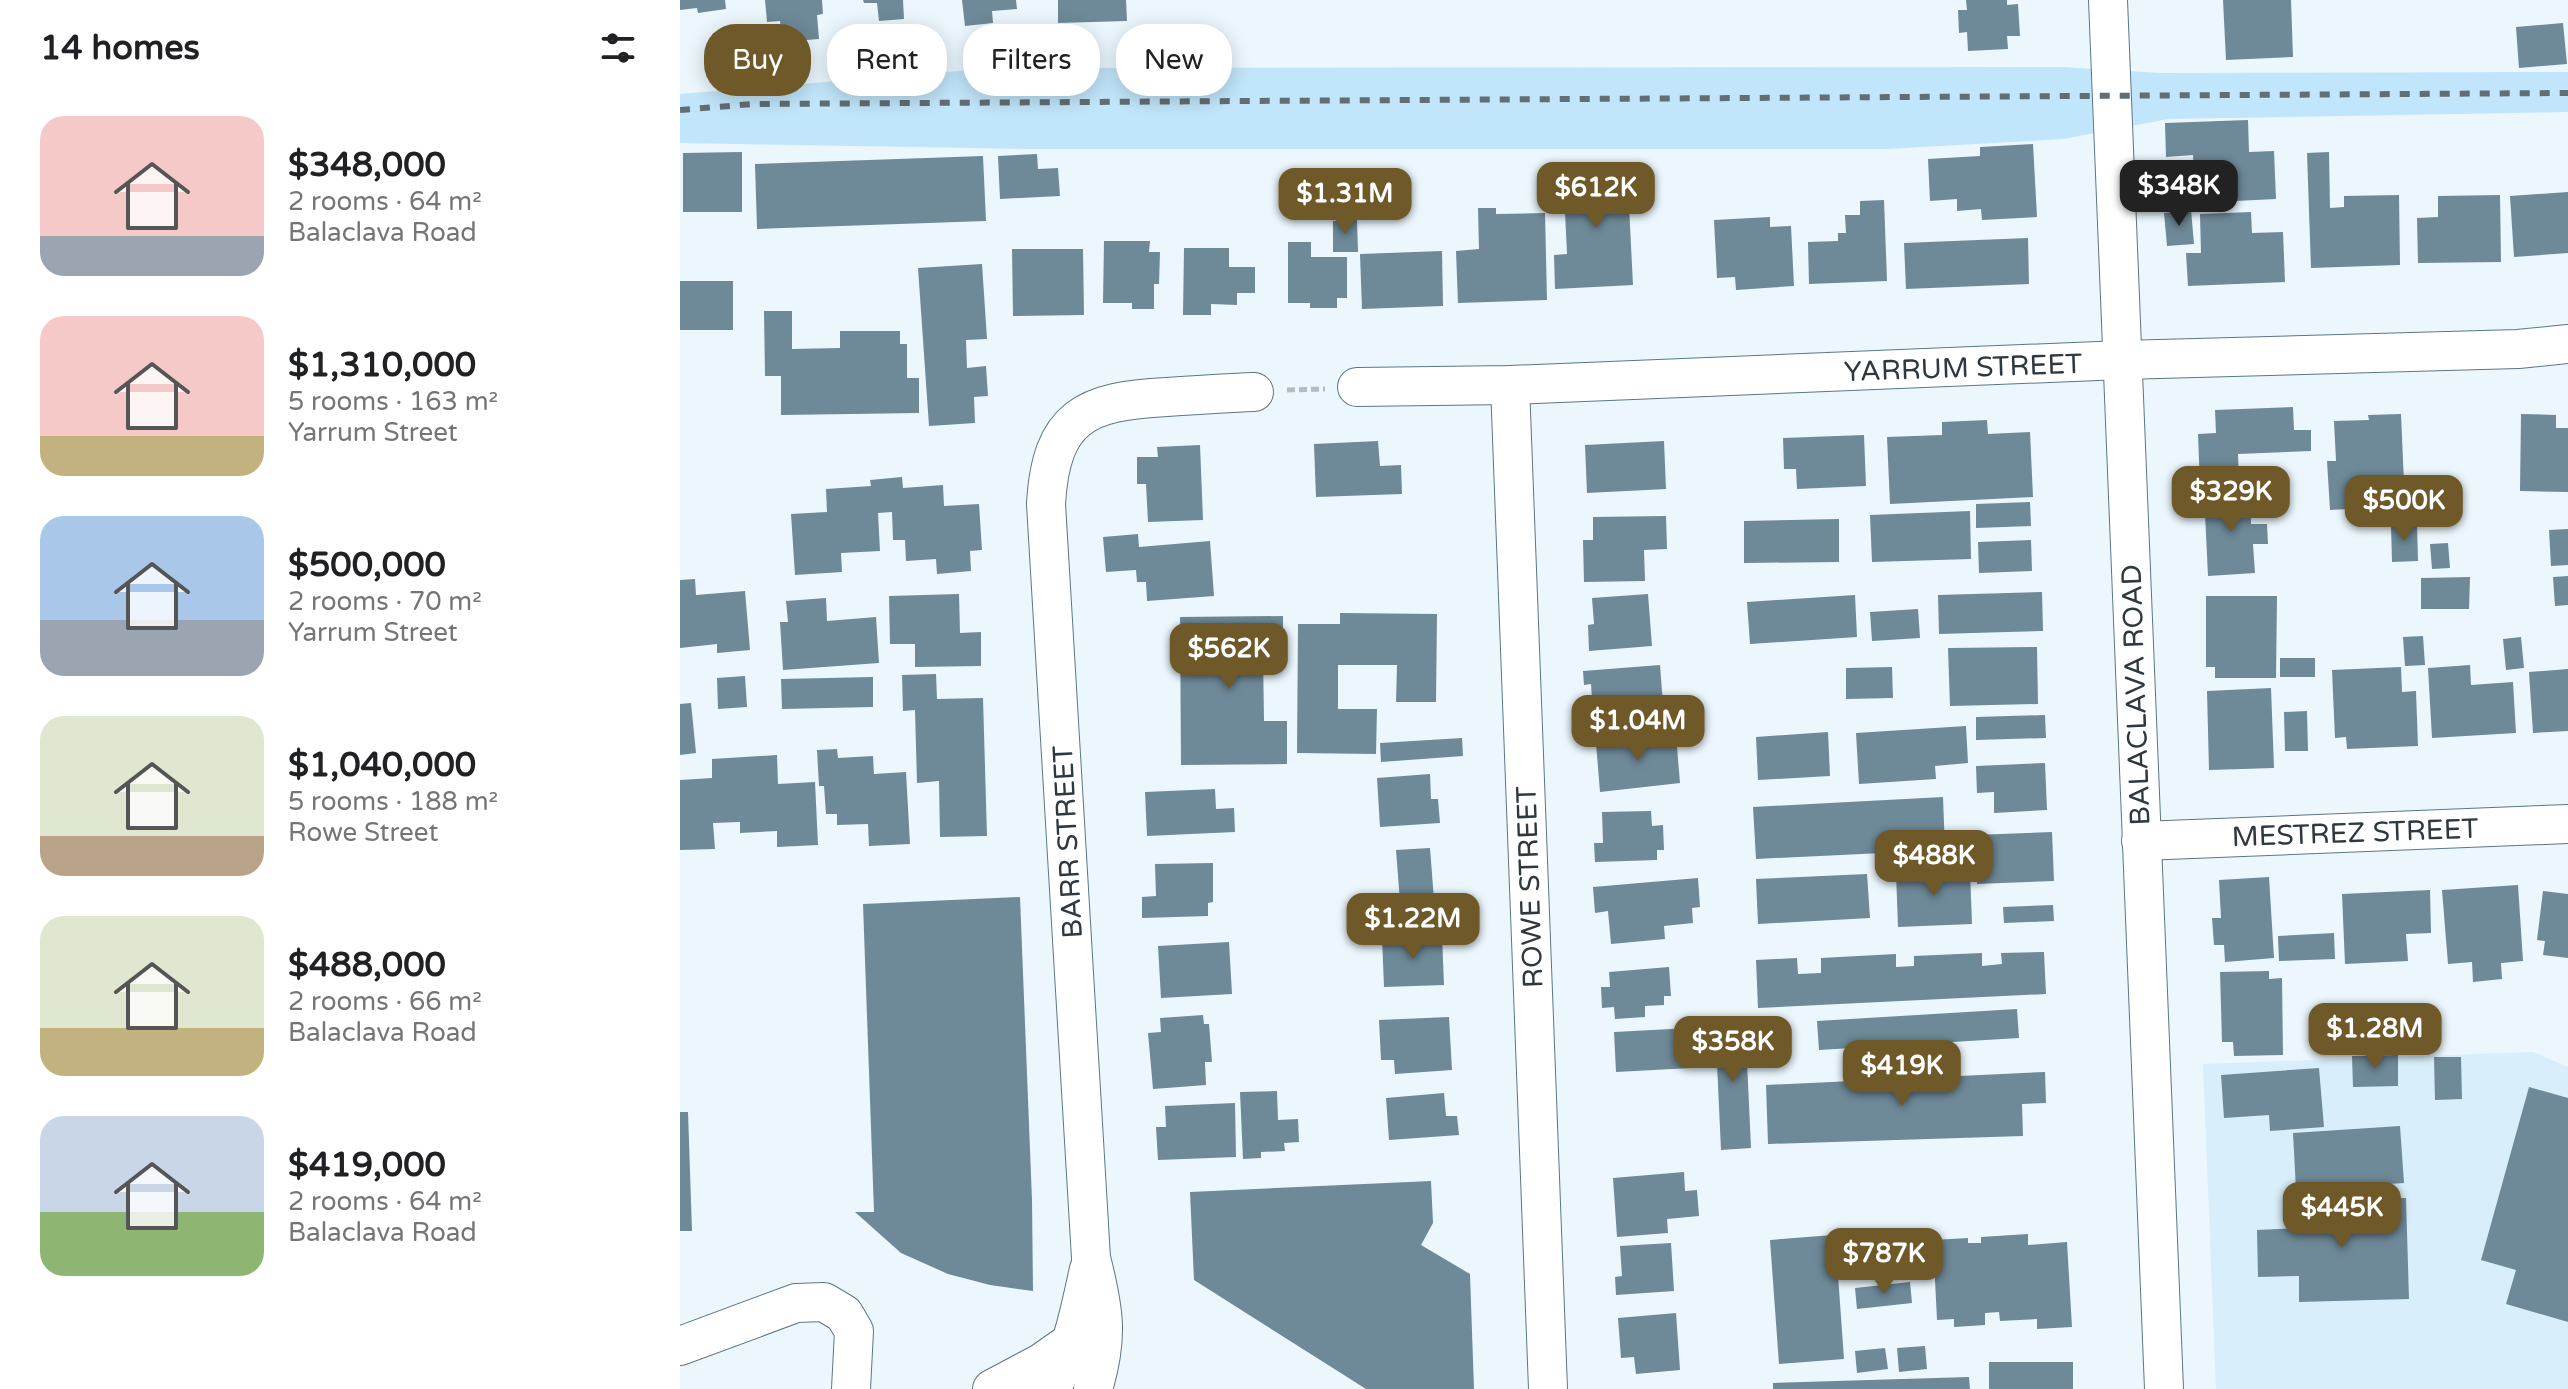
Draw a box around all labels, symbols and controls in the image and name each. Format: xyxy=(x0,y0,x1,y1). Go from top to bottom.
chip: Buy xyxy=(704,24,811,96)
chip: Rent xyxy=(827,24,947,96)
chip: Filters xyxy=(963,24,1100,96)
chip: New xyxy=(1116,24,1232,96)
icon: filters xyxy=(596,26,640,70)
text: 14 homes xyxy=(40,28,200,69)
text: $348,000 xyxy=(288,145,446,186)
icon: home xyxy=(104,148,200,244)
pin: $348K xyxy=(2123,160,2235,228)
pin: $612K xyxy=(1540,162,1652,230)
pin: $1.31M xyxy=(1280,168,1410,236)
text: $348K xyxy=(2138,170,2220,201)
text: $612K xyxy=(1555,172,1637,203)
text: $1.31M xyxy=(1297,178,1393,209)
text: 2 rooms · 64 m² xyxy=(288,186,482,217)
text: Balaclava Road xyxy=(288,217,477,248)
text: $1,310,000 xyxy=(288,345,476,386)
street label: YARRUM STREET xyxy=(1843,347,2083,389)
icon: home xyxy=(104,348,200,444)
text: 5 rooms · 163 m² xyxy=(288,386,498,417)
text: Yarrum Street xyxy=(288,417,458,448)
pin: $329K xyxy=(2175,466,2287,534)
pin: $500K xyxy=(2348,475,2460,543)
text: $329K xyxy=(2190,476,2272,507)
text: $500K xyxy=(2363,485,2445,516)
text: $500,000 xyxy=(288,545,446,586)
icon: home xyxy=(104,548,200,644)
street label: BALACLAVA ROAD xyxy=(2114,564,2158,826)
text: 2 rooms · 70 m² xyxy=(288,586,482,617)
text: Yarrum Street xyxy=(288,617,458,648)
pin: $562K xyxy=(1173,623,1285,691)
text: $562K xyxy=(1188,633,1270,664)
pin: $1.04M xyxy=(1573,695,1703,763)
text: $1.04M xyxy=(1590,705,1686,736)
street label: BARR STREET xyxy=(1046,744,1090,939)
text: $1,040,000 xyxy=(288,745,476,786)
icon: home xyxy=(104,748,200,844)
street label: ROWE STREET xyxy=(1509,785,1551,989)
text: 5 rooms · 188 m² xyxy=(288,786,498,817)
street label: MESTREZ STREET xyxy=(2231,812,2479,854)
text: Rowe Street xyxy=(288,817,438,848)
pin: $488K xyxy=(1878,830,1990,898)
text: $488K xyxy=(1893,840,1975,871)
pin: $1.22M xyxy=(1348,893,1478,961)
text: $1.22M xyxy=(1365,903,1461,934)
text: $488,000 xyxy=(288,945,446,986)
icon: home xyxy=(104,948,200,1044)
text: 2 rooms · 66 m² xyxy=(288,986,482,1017)
pin: $1.28M xyxy=(2310,1003,2440,1071)
text: $1.28M xyxy=(2327,1013,2423,1044)
pin: $358K xyxy=(1677,1016,1789,1084)
text: Balaclava Road xyxy=(288,1017,477,1048)
text: $358K xyxy=(1692,1026,1774,1057)
pin: $419K xyxy=(1846,1040,1958,1108)
text: $419K xyxy=(1861,1050,1943,1081)
text: $419,000 xyxy=(288,1145,446,1186)
icon: home xyxy=(104,1148,200,1244)
pin: $445K xyxy=(2286,1182,2398,1250)
text: 2 rooms · 64 m² xyxy=(288,1186,482,1217)
text: $445K xyxy=(2301,1192,2383,1223)
text: Balaclava Road xyxy=(288,1217,477,1248)
pin: $787K xyxy=(1828,1228,1940,1296)
text: $787K xyxy=(1843,1238,1925,1269)

